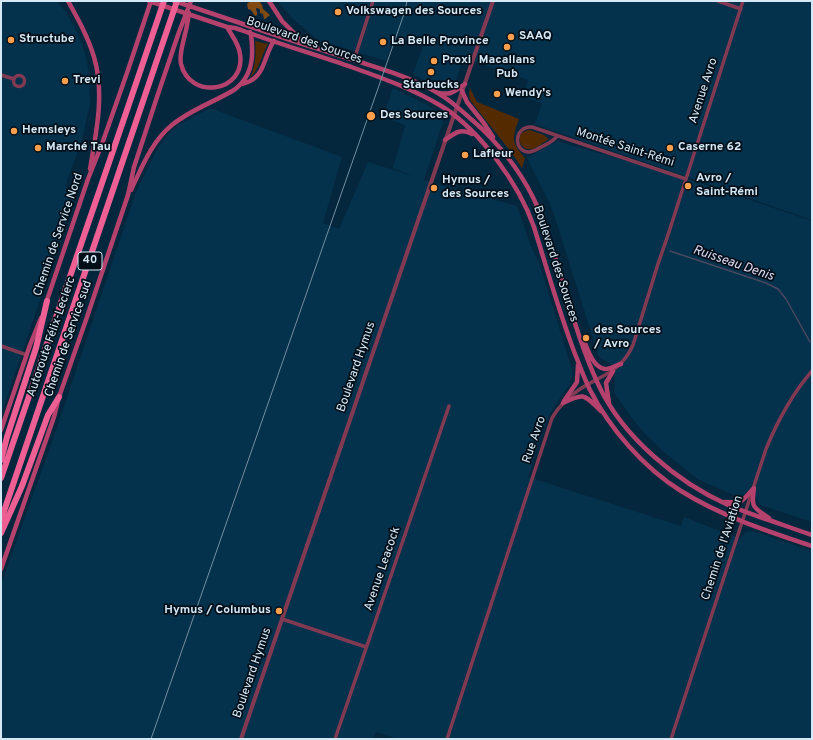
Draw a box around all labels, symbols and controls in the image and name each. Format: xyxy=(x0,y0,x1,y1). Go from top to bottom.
place label: Volkswagen des Sources xyxy=(346,5,482,19)
marker: Volkswagen des Sources xyxy=(333,7,343,17)
street label: Boulevard des Sources xyxy=(244,14,364,68)
place label: SAAQ xyxy=(519,30,552,44)
marker: SAAQ xyxy=(506,32,516,42)
place label: Structube xyxy=(19,33,75,47)
marker: Structube xyxy=(6,35,16,45)
place label: La Belle Province xyxy=(391,35,489,49)
marker: La Belle Province xyxy=(378,37,388,47)
marker: Macallans Pub xyxy=(502,42,512,52)
place label: Proxi xyxy=(442,54,471,68)
place label: Macallans Pub xyxy=(479,54,535,82)
marker: Proxi xyxy=(429,56,439,66)
street label: Avenue Avro xyxy=(687,57,721,125)
marker: Starbucks xyxy=(426,67,436,77)
place label: Trevi xyxy=(73,74,101,88)
marker: Trevi xyxy=(60,76,70,86)
place label: Starbucks xyxy=(403,79,459,93)
place label: Wendy's xyxy=(505,87,551,101)
marker: Wendy's xyxy=(492,89,502,99)
place label: Des Sources xyxy=(380,109,449,123)
marker: Des Sources xyxy=(365,110,377,122)
place label: Hemsleys xyxy=(22,124,76,138)
street label: Montée Saint-Rémi xyxy=(574,125,676,171)
marker: Hemsleys xyxy=(9,126,19,136)
place label: Marché Tau xyxy=(46,141,111,155)
place label: Caserne 62 xyxy=(678,141,741,155)
marker: Marché Tau xyxy=(33,143,43,153)
marker: Caserne 62 xyxy=(665,143,675,153)
place label: Lafleur xyxy=(473,148,513,162)
marker: Lafleur xyxy=(460,150,470,160)
street label: Chemin de Service Nord xyxy=(31,172,87,298)
place label: Avro / Saint-Rémi xyxy=(696,172,758,200)
place label: Hymus / des Sources xyxy=(442,174,509,202)
marker: Avro / Saint-Rémi xyxy=(683,181,693,191)
marker: Hymus / des Sources xyxy=(429,183,439,193)
street label: Boulevard des Sources xyxy=(529,204,581,324)
water label: Ruisseau Denis xyxy=(690,243,776,285)
road number: 40 xyxy=(78,252,102,270)
street label: Autoroute Félix-Leclerc xyxy=(25,275,79,399)
street label: Chemin de Service sud xyxy=(42,279,96,399)
street label: Boulevard Hymus xyxy=(335,320,379,414)
place label: des Sources / Avro xyxy=(594,324,661,352)
marker: des Sources / Avro xyxy=(581,333,591,343)
street label: Rue Avro xyxy=(520,415,550,465)
street label: Chemin de l'Aviation xyxy=(699,494,747,602)
street label: Avenue Leacock xyxy=(362,525,404,613)
place label: Hymus / Columbus xyxy=(164,604,271,618)
marker: Hymus / Columbus xyxy=(274,606,284,616)
street label: Boulevard Hymus xyxy=(231,626,275,720)

